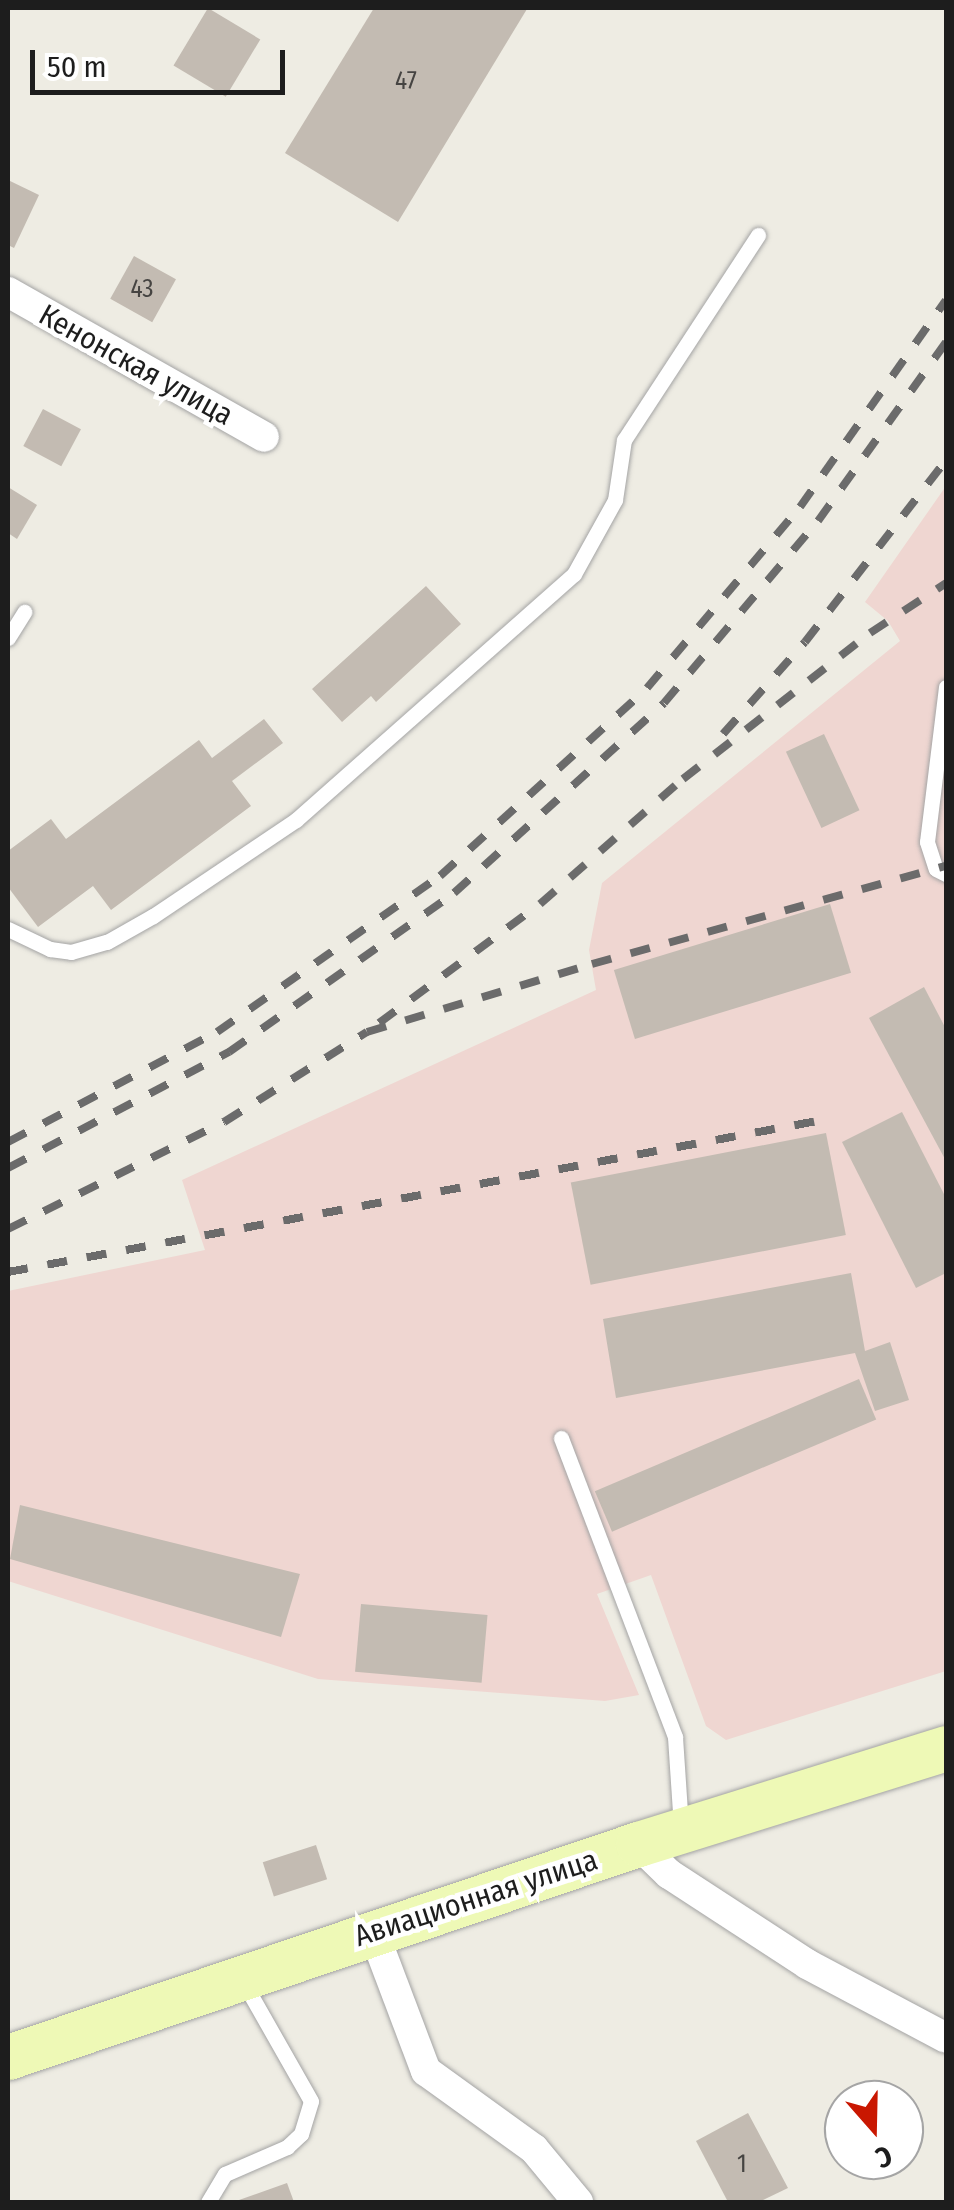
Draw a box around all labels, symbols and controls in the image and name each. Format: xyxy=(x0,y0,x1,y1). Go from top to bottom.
scale bar xyxy=(35,30,290,92)
text: 50 m xyxy=(47,49,107,85)
house number: 47 xyxy=(395,66,417,96)
house number: 43 xyxy=(130,274,154,304)
street label: Кенонская улица xyxy=(33,297,239,433)
street label: Авиационная улица xyxy=(350,1842,602,1954)
north arrow xyxy=(824,2080,924,2180)
text: С xyxy=(871,2139,896,2175)
house number: 1 xyxy=(737,2149,747,2179)

